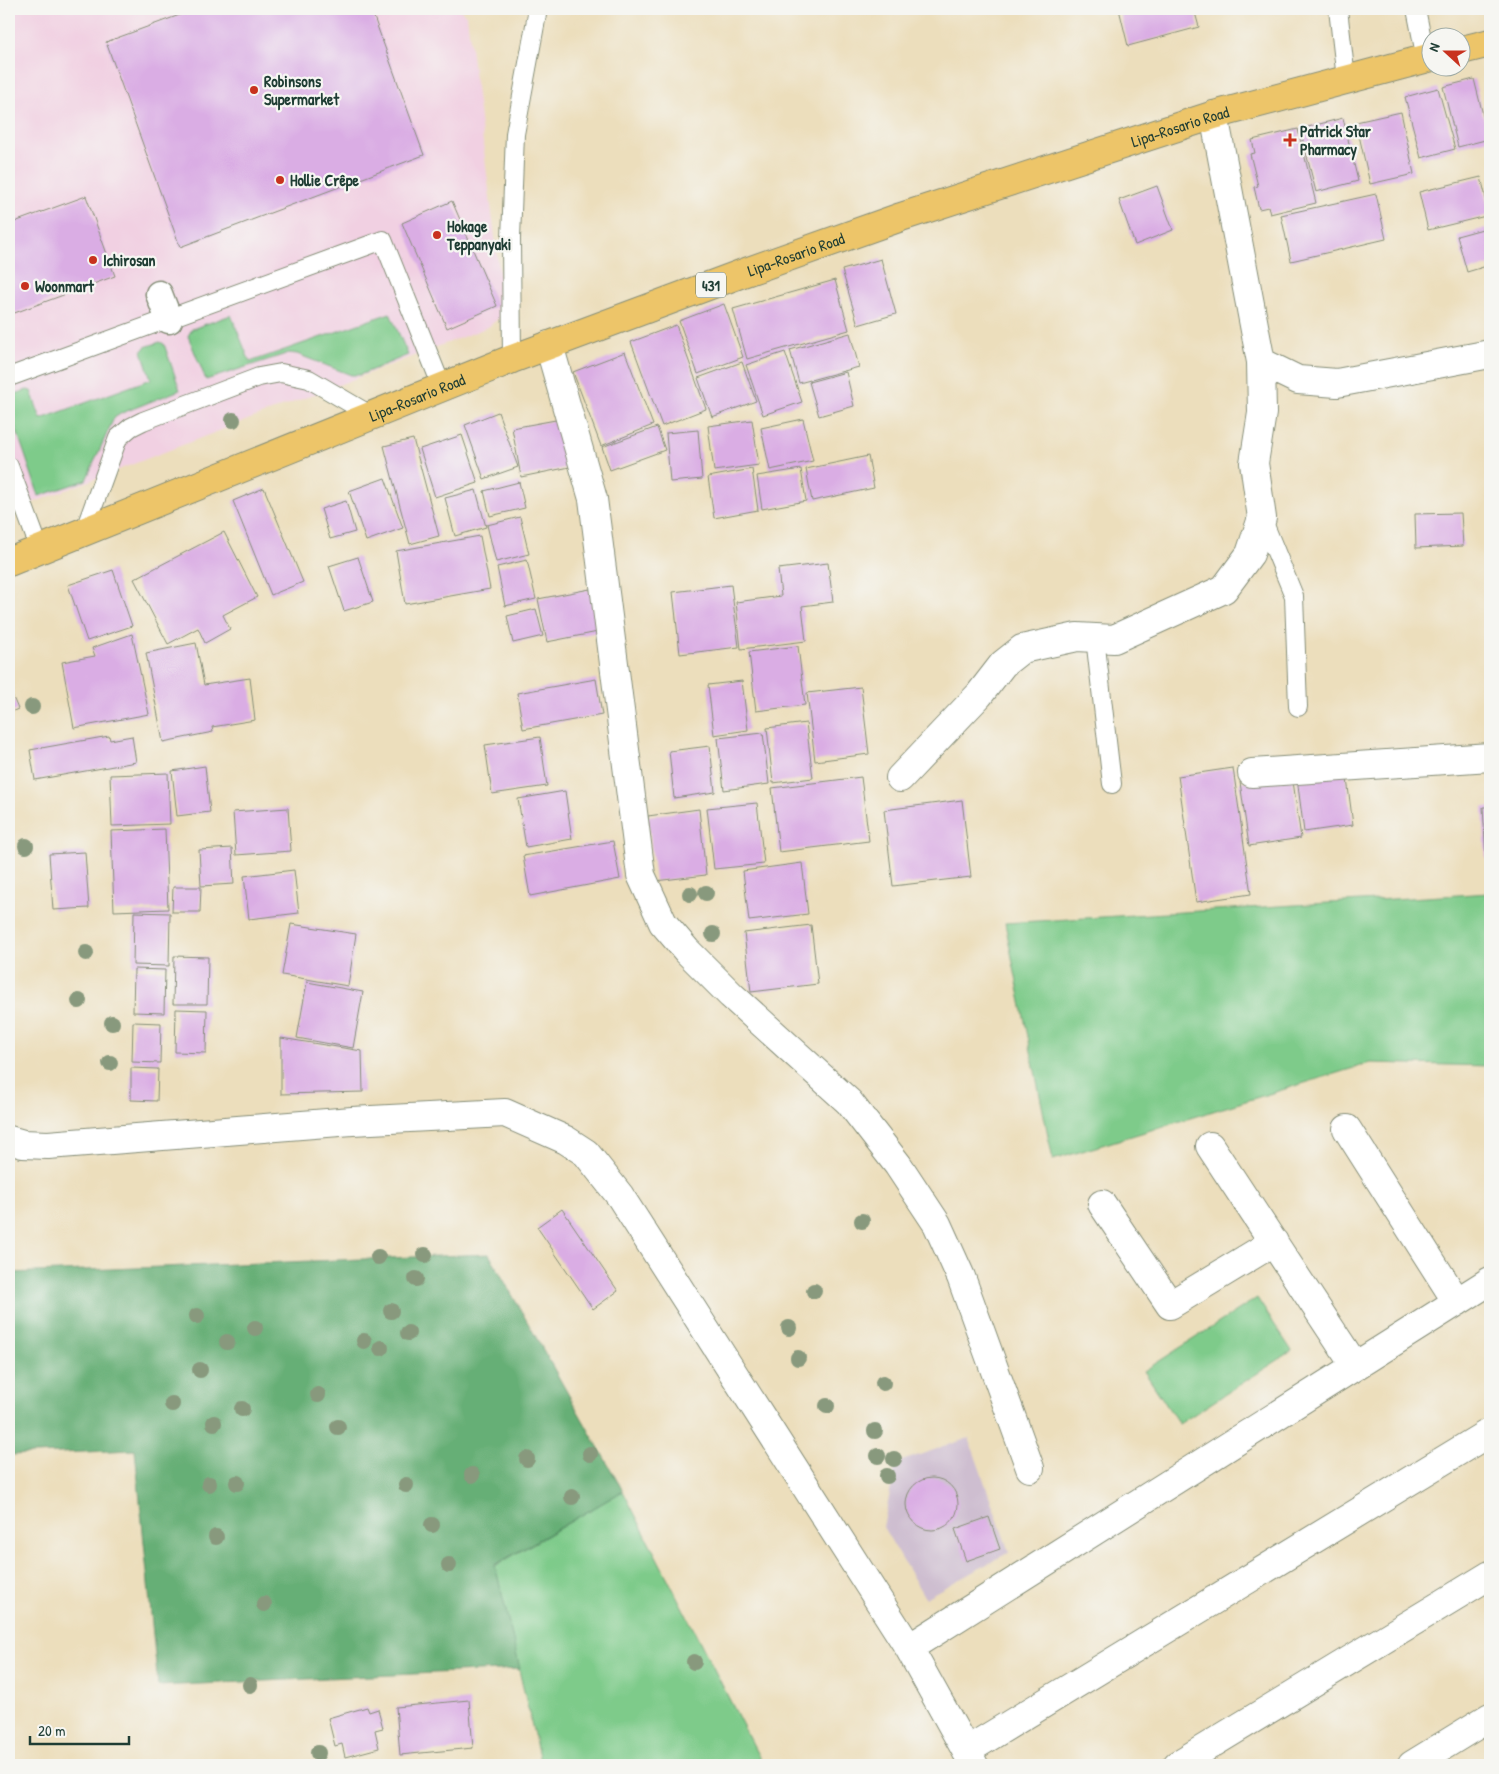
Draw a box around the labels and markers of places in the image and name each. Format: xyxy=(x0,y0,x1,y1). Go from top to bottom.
place label: Robinsons Supermarket xyxy=(264,70,339,111)
marker: Robinsons Supermarket xyxy=(248,84,260,96)
place label: Patrick Star Pharmacy xyxy=(1300,120,1372,161)
marker: Patrick Star Pharmacy xyxy=(1284,134,1296,146)
place label: Hollie Crêpe xyxy=(290,169,360,192)
marker: Hollie Crêpe xyxy=(274,174,286,186)
place label: Hokage Teppanyaki xyxy=(446,215,511,256)
marker: Hokage Teppanyaki xyxy=(431,229,443,241)
place label: Ichirosan xyxy=(103,249,156,271)
marker: Ichirosan xyxy=(87,254,99,266)
place label: Woonmart xyxy=(35,275,94,297)
marker: Woonmart xyxy=(19,280,31,292)

